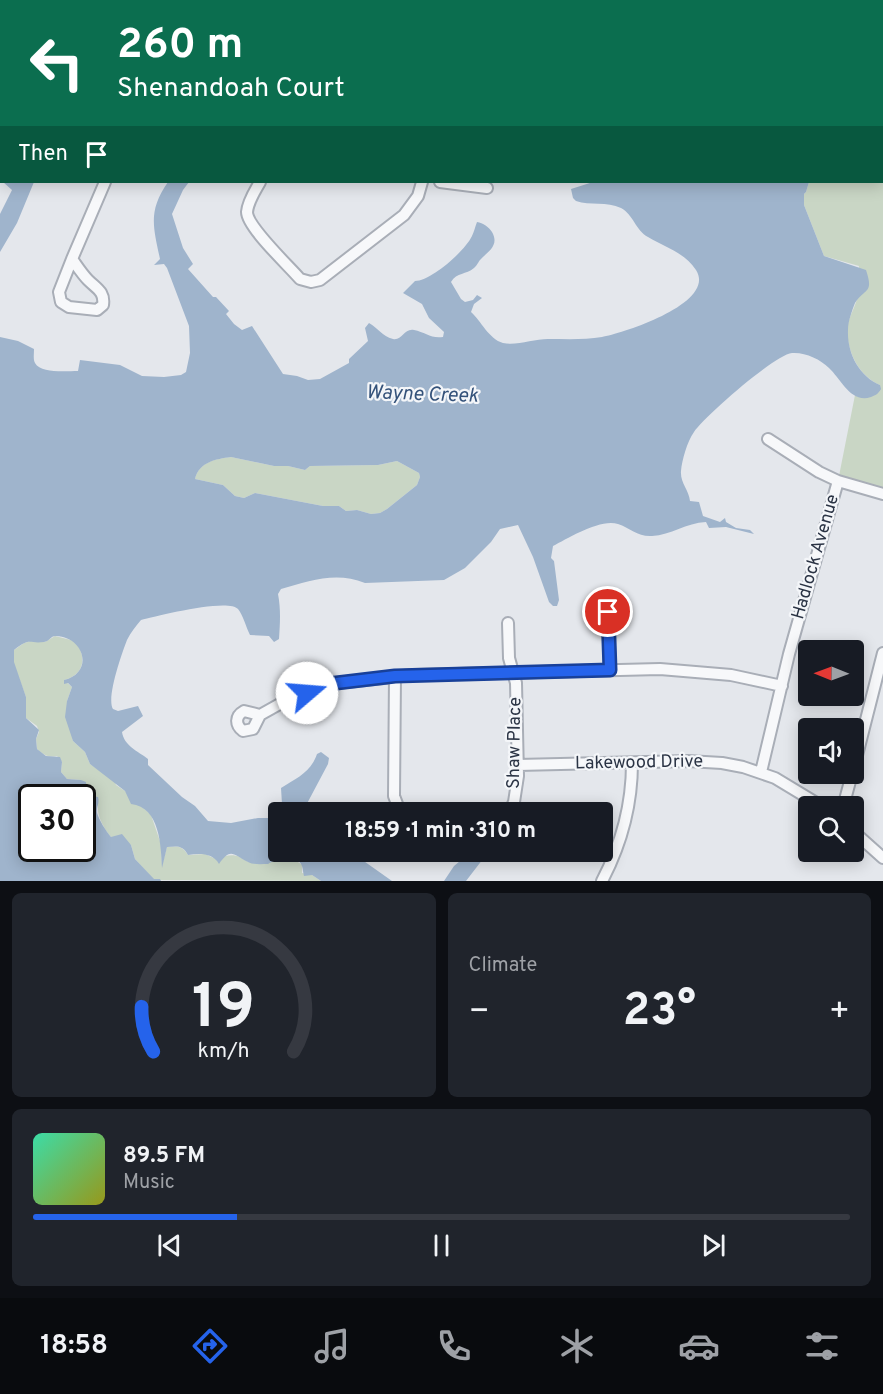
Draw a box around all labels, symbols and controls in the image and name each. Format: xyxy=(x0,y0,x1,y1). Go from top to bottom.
text: 260 m xyxy=(117,20,243,73)
icon: left xyxy=(18,24,96,102)
text: Shenandoah Court xyxy=(117,72,345,106)
icon: arrive xyxy=(80,138,113,171)
text: Then xyxy=(18,141,68,168)
water label: Wayne Creek xyxy=(366,380,479,410)
street label: Hadlock Avenue xyxy=(787,492,845,622)
pin xyxy=(582,586,633,637)
icon: arrive xyxy=(591,595,624,628)
north arrow xyxy=(798,640,864,706)
map controls xyxy=(798,640,864,862)
position arrow xyxy=(275,661,339,725)
street label: Shaw Place xyxy=(503,697,527,789)
button: sound xyxy=(798,718,864,784)
street label: Lakewood Drive xyxy=(575,750,703,776)
speed limit sign: 30 xyxy=(18,784,96,862)
button: search xyxy=(798,796,864,862)
text: 18:59 · 1 min · 310 m xyxy=(345,818,536,845)
text: Climate xyxy=(469,953,537,979)
text: 19 xyxy=(192,971,255,1050)
text: 23° xyxy=(623,984,696,1041)
text: − xyxy=(469,992,490,1034)
text: + xyxy=(829,992,850,1034)
text: km/h xyxy=(198,1038,250,1065)
text: 89.5 FM xyxy=(123,1143,205,1170)
text: Music xyxy=(123,1170,175,1196)
icon: previous xyxy=(153,1229,186,1262)
icon: pause xyxy=(425,1229,458,1262)
icon: next xyxy=(697,1229,730,1262)
icon: directions xyxy=(189,1325,231,1367)
icon: music xyxy=(311,1325,353,1367)
icon: phone xyxy=(433,1325,475,1367)
icon: climate xyxy=(556,1325,598,1367)
icon: car xyxy=(678,1325,720,1367)
icon: filters xyxy=(801,1325,843,1367)
text: 18:58 xyxy=(40,1329,108,1363)

